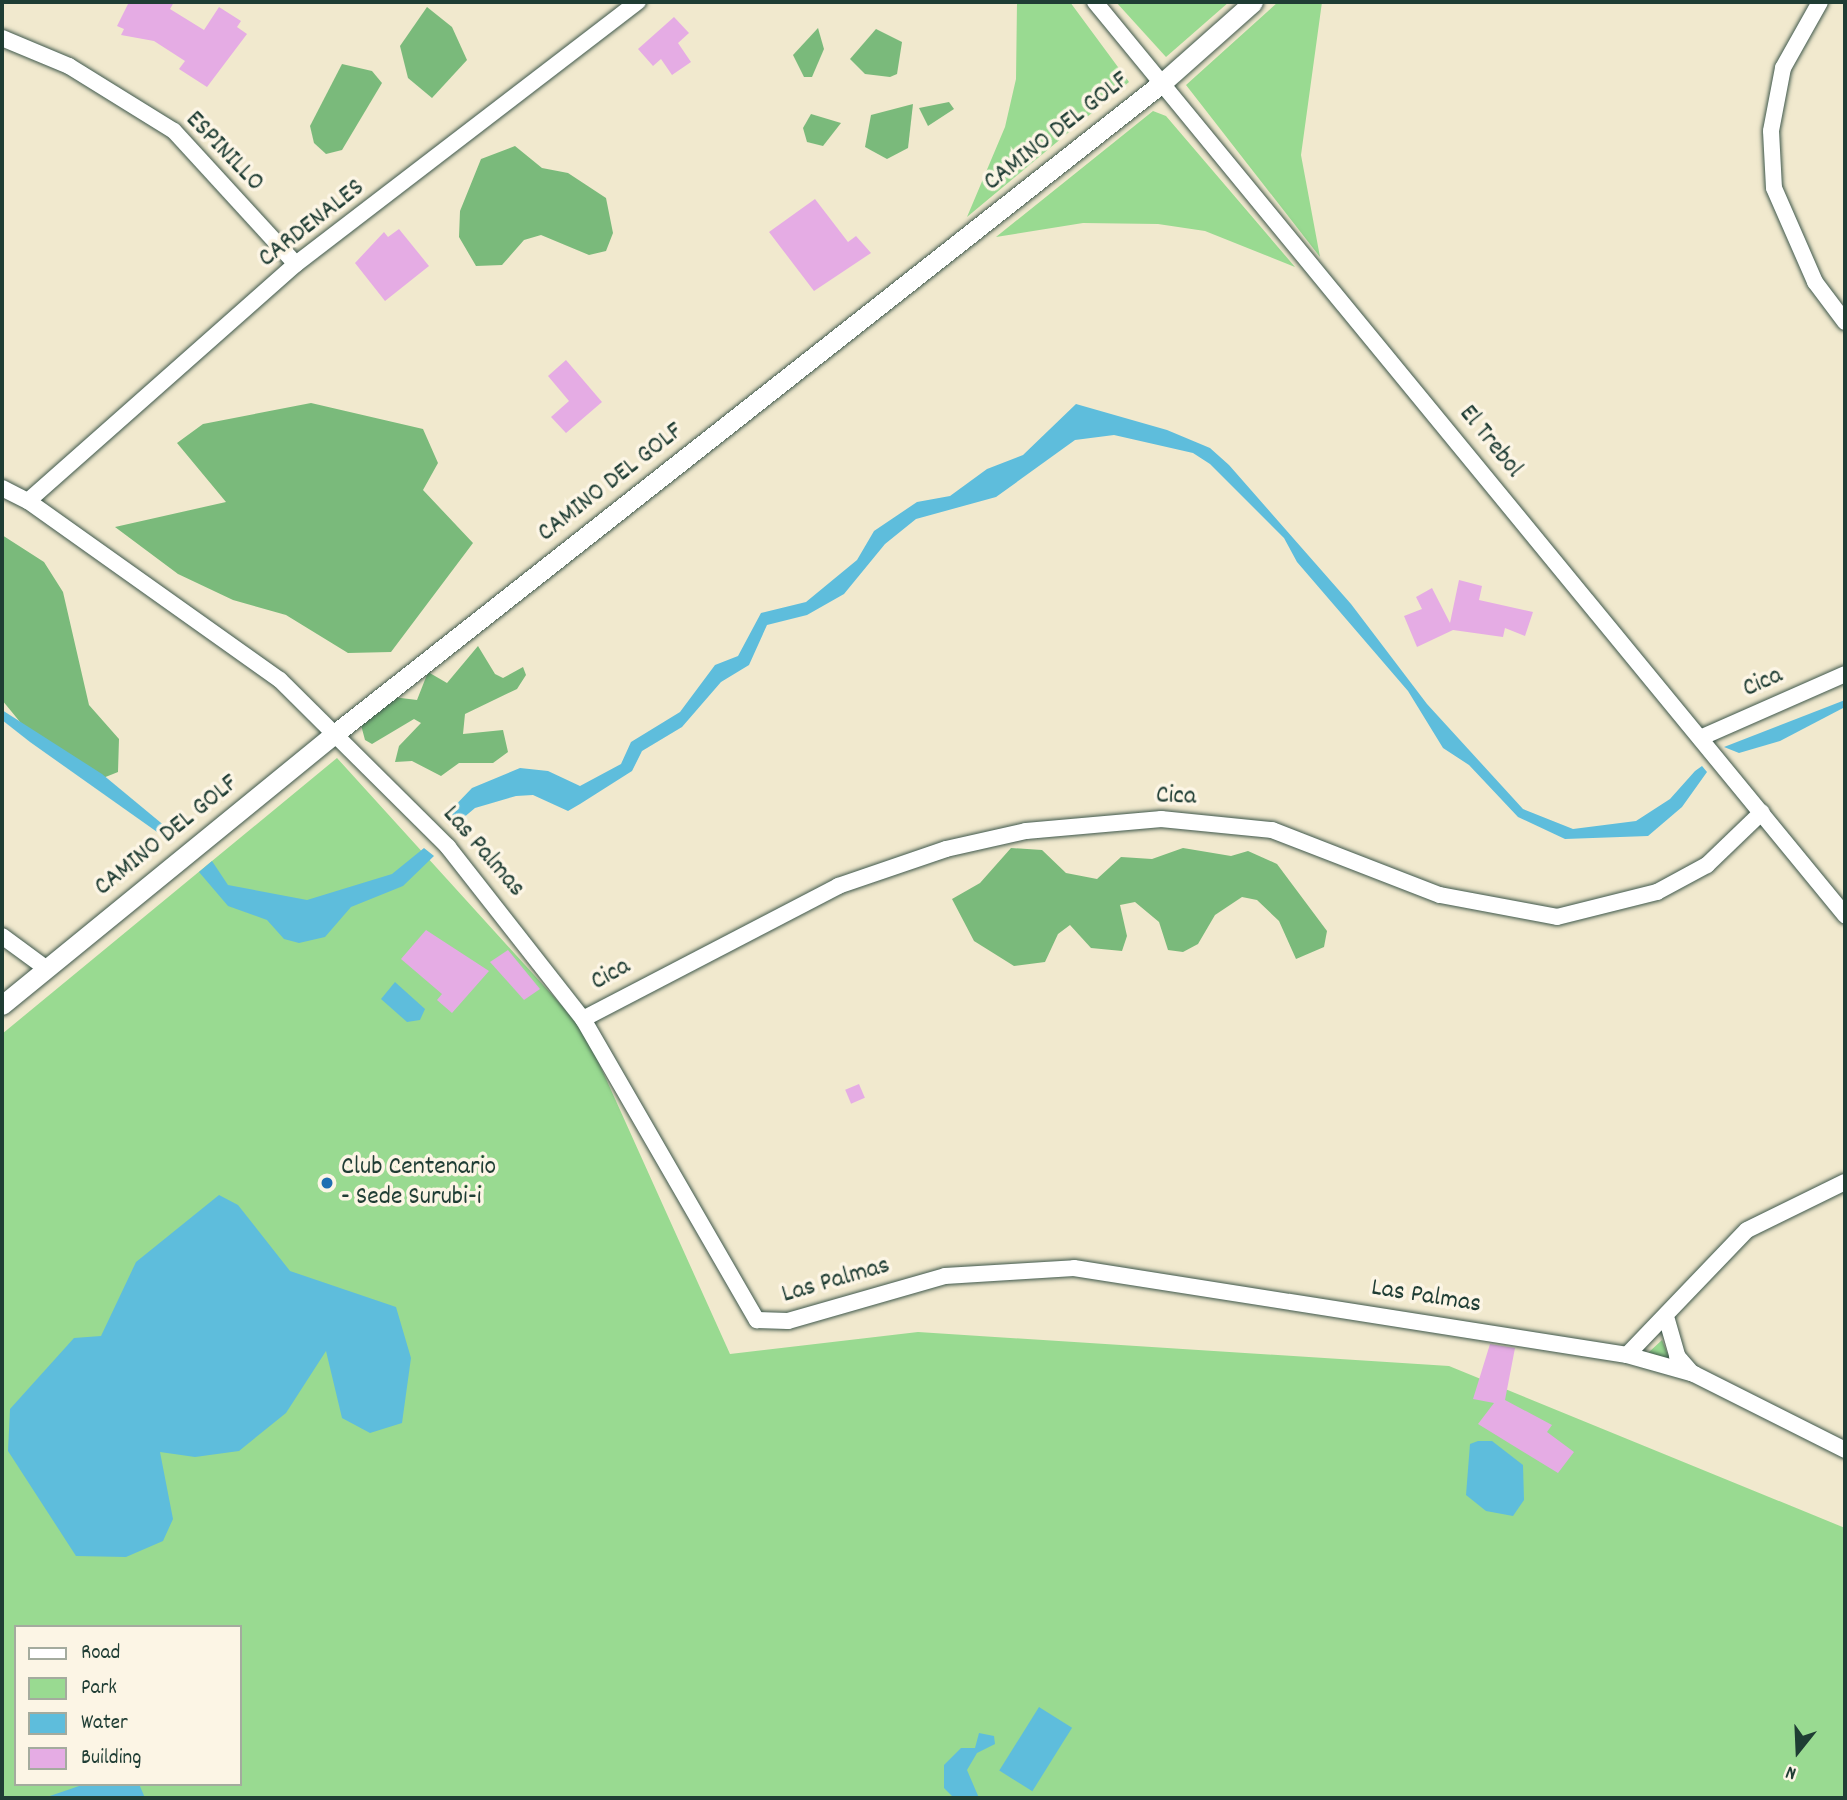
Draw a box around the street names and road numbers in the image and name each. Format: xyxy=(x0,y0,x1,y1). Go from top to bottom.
street label: CAMINO DEL GOLF xyxy=(978,65,1136,199)
street label: ESPINILLO xyxy=(178,105,270,199)
street label: CARDENALES xyxy=(253,173,371,275)
street label: El Trebol xyxy=(1451,399,1529,485)
street label: CAMINO DEL GOLF xyxy=(532,416,690,550)
street label: Cica xyxy=(1738,661,1788,705)
street label: CAMINO DEL GOLF xyxy=(89,768,245,904)
street label: Cica xyxy=(1155,781,1197,813)
street label: Las Palmas xyxy=(435,800,531,904)
street label: Cica xyxy=(586,952,636,998)
street label: Las Palmas xyxy=(778,1251,894,1311)
street label: Las Palmas xyxy=(1369,1273,1483,1321)

